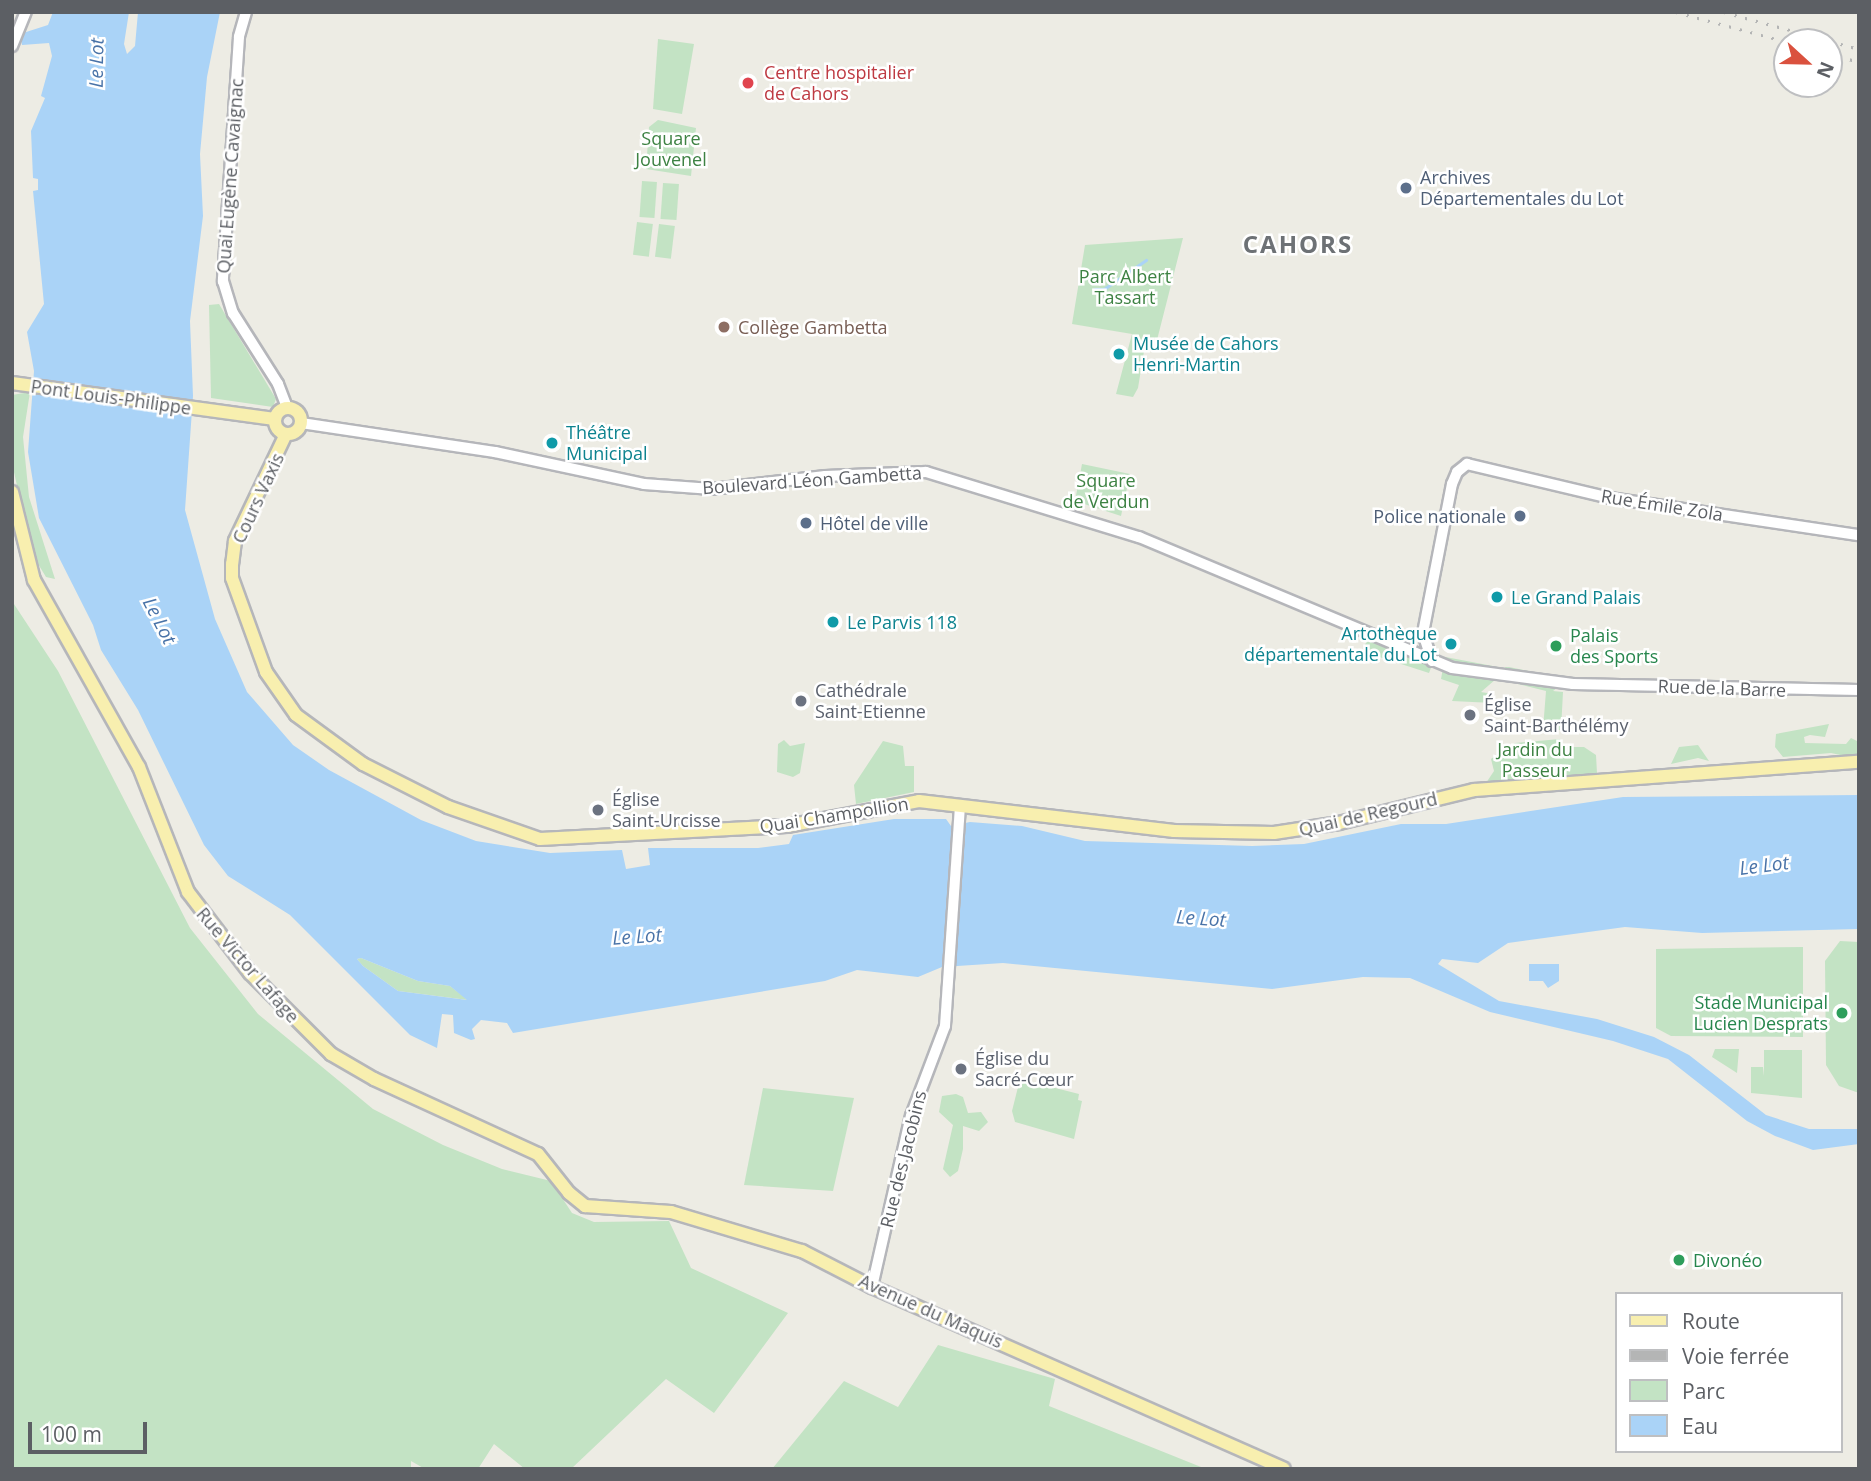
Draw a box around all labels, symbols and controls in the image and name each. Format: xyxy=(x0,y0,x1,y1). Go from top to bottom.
north arrow xyxy=(1773,28,1843,98)
water label: Le Lot xyxy=(85,38,109,88)
text: N xyxy=(1811,58,1841,82)
place label: Centre hospitalier de Cahors xyxy=(764,62,914,104)
marker: Centre hospitalier de Cahors xyxy=(738,73,758,93)
street label: Quai Eugène Cavaignac xyxy=(212,78,248,274)
park label: Square Jouvenel xyxy=(635,128,707,170)
place label: Archives Départementales du Lot xyxy=(1420,167,1624,210)
marker: Archives Départementales du Lot xyxy=(1398,180,1414,196)
district label: CAHORS xyxy=(1244,230,1352,258)
park label: Parc Albert Tassart xyxy=(1079,266,1171,308)
place label: Collège Gambetta xyxy=(738,316,888,338)
marker: Collège Gambetta xyxy=(716,319,732,335)
place label: Musée de Cahors Henri-Martin xyxy=(1133,333,1279,376)
marker: Musée de Cahors Henri-Martin xyxy=(1111,346,1127,362)
street label: Pont Louis-Philippe xyxy=(29,375,193,419)
place label: Théâtre Municipal xyxy=(566,422,648,464)
marker: Théâtre Municipal xyxy=(544,435,560,451)
street label: Cours Vaxis xyxy=(228,449,288,547)
street label: Boulevard Léon Gambetta xyxy=(702,462,922,498)
park label: Square de Verdun xyxy=(1062,470,1150,512)
street label: Rue Émile Zola xyxy=(1599,485,1725,525)
place label: Police nationale xyxy=(1373,505,1506,527)
marker: Police nationale xyxy=(1512,508,1528,524)
place label: Hôtel de ville xyxy=(820,512,928,534)
marker: Hôtel de ville xyxy=(798,515,814,531)
place label: Le Grand Palais xyxy=(1511,586,1641,608)
marker: Le Grand Palais xyxy=(1489,589,1505,605)
water label: Le Lot xyxy=(138,594,180,648)
place label: Le Parvis 118 xyxy=(847,611,957,633)
marker: Le Parvis 118 xyxy=(825,614,841,630)
place label: Artothèque départementale du Lot xyxy=(1244,623,1437,666)
place label: Palais des Sports xyxy=(1570,625,1658,668)
marker: Artothèque départementale du Lot xyxy=(1443,636,1459,652)
marker: Palais des Sports xyxy=(1548,638,1564,654)
street label: Rue de la Barre xyxy=(1657,675,1787,701)
place label: Cathédrale Saint-Etienne xyxy=(815,680,926,722)
marker: Cathédrale Saint-Etienne xyxy=(793,693,809,709)
place label: Église Saint-Barthélémy xyxy=(1484,694,1629,736)
marker: Église Saint-Barthélémy xyxy=(1462,707,1478,723)
park label: Jardin du Passeur xyxy=(1497,739,1573,782)
street label: Quai de Regourd xyxy=(1297,788,1439,840)
place label: Église Saint-Urcisse xyxy=(612,789,721,832)
street label: Quai Champollion xyxy=(758,793,910,837)
marker: Église Saint-Urcisse xyxy=(590,802,606,818)
water label: Le Lot xyxy=(1738,852,1790,880)
street label: Rue Victor Lafage xyxy=(192,903,304,1027)
water label: Le Lot xyxy=(1175,906,1227,932)
water label: Le Lot xyxy=(611,924,663,950)
place label: Stade Municipal Lucien Desprats xyxy=(1693,992,1828,1034)
marker: Stade Municipal Lucien Desprats xyxy=(1834,1005,1850,1021)
place label: Église du Sacré-Cœur xyxy=(975,1048,1074,1090)
marker: Église du Sacré-Cœur xyxy=(953,1061,969,1077)
street label: Rue des Jacobins xyxy=(875,1088,931,1230)
place label: Divonéo xyxy=(1693,1249,1762,1271)
marker: Divonéo xyxy=(1671,1252,1687,1268)
street label: Avenue du Maquis xyxy=(856,1270,1006,1352)
legend xyxy=(1616,1292,1843,1453)
text: Route xyxy=(1682,1307,1740,1335)
text: Voie ferrée xyxy=(1682,1342,1789,1370)
text: Parc xyxy=(1682,1377,1725,1405)
scale bar xyxy=(32,1408,150,1452)
text: Eau xyxy=(1682,1412,1718,1440)
text: 100 m xyxy=(41,1420,102,1448)

